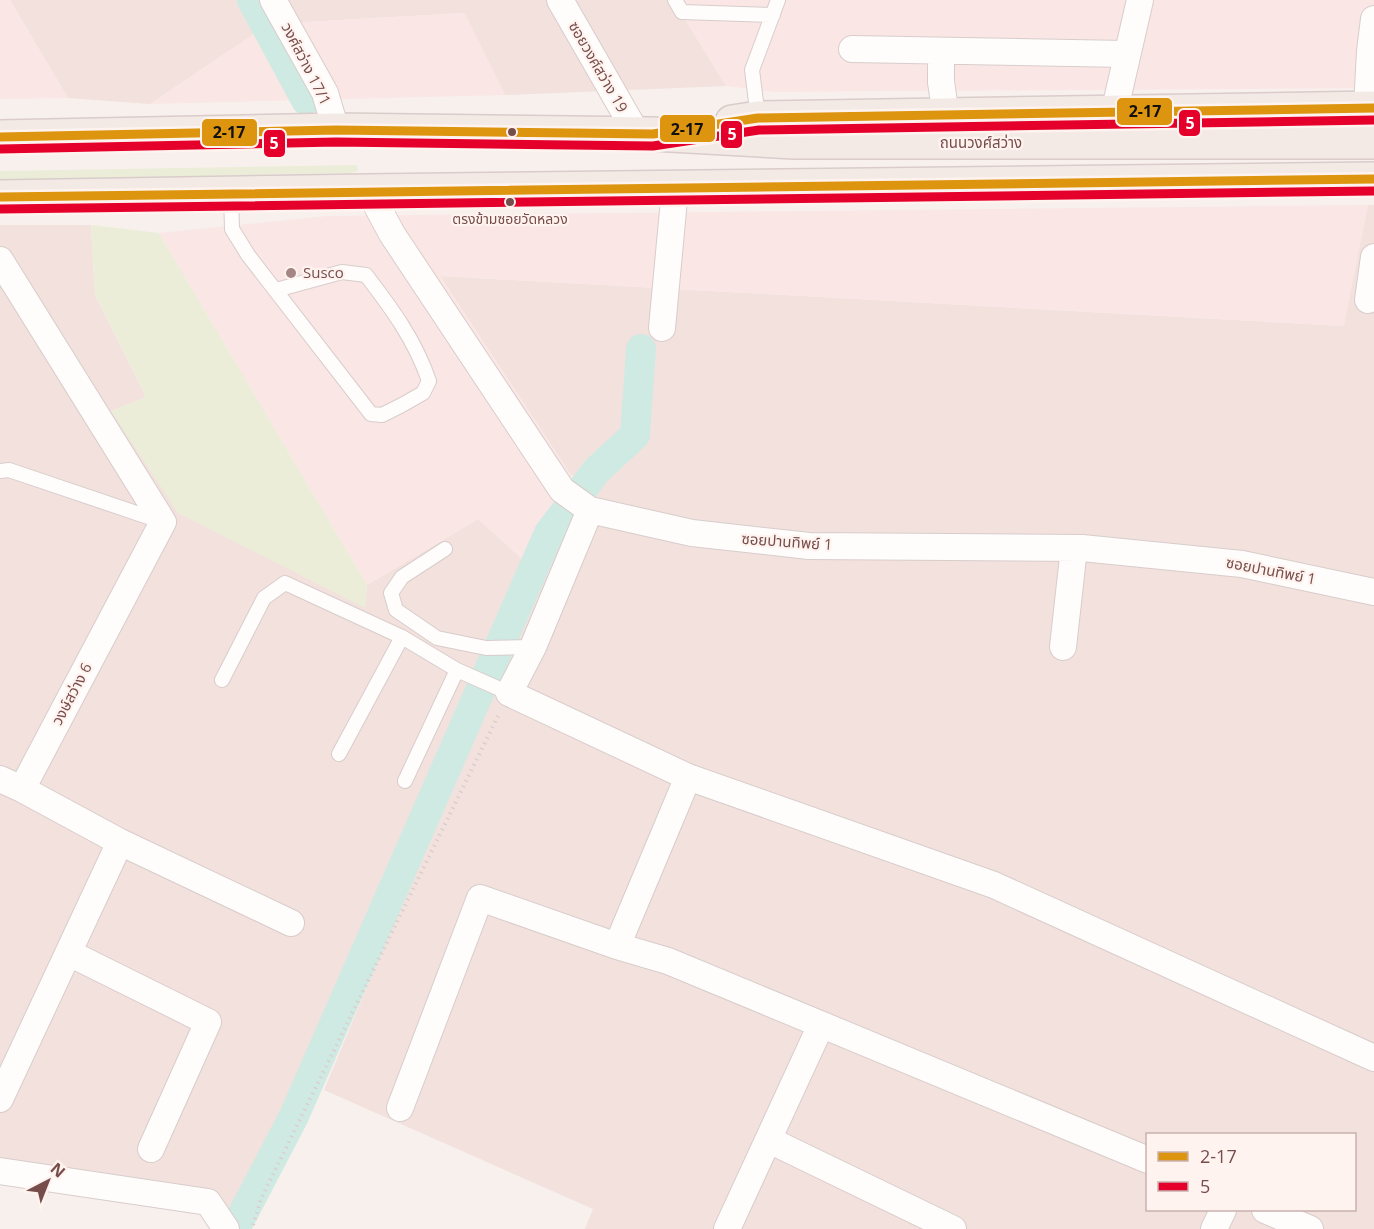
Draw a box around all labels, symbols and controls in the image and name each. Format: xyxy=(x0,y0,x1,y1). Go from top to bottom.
street label: ซอยวงศ์สว่าง 19 xyxy=(565,17,633,116)
street label: วงศ์สว่าง 17/1 xyxy=(278,19,336,108)
line badge: 2-17 xyxy=(1116,97,1173,126)
text: 2-17 xyxy=(1129,100,1161,122)
line badge: 5 xyxy=(1178,109,1201,137)
text: 5 xyxy=(1185,112,1195,134)
line badge: 2-17 xyxy=(659,114,716,143)
line badge: 2-17 xyxy=(201,118,258,147)
text: 2-17 xyxy=(671,118,703,140)
line badge: 5 xyxy=(720,120,743,149)
text: 2-17 xyxy=(213,121,245,143)
text: 5 xyxy=(727,123,737,145)
unlabelled marker xyxy=(506,126,518,138)
line badge: 5 xyxy=(263,129,286,158)
text: 5 xyxy=(269,132,279,154)
street label: ถนนวงศ์สว่าง xyxy=(940,132,1022,152)
marker: ตรงข้ามซอยวัดหลวง xyxy=(504,196,516,208)
place label: ตรงข้ามซอยวัดหลวง xyxy=(452,209,568,228)
place label: Susco xyxy=(303,262,344,282)
marker: Susco xyxy=(284,266,298,280)
street label: ซอยปานทิพย์ 1 xyxy=(741,528,833,554)
street label: ซอยปานทิพย์ 1 xyxy=(1225,552,1318,589)
street label: วงษ์สว่าง 6 xyxy=(46,659,96,728)
legend xyxy=(1146,1133,1356,1211)
text: 2-17 xyxy=(1200,1144,1237,1168)
north arrow xyxy=(18,1151,78,1211)
text: N xyxy=(46,1157,70,1182)
text: 5 xyxy=(1200,1174,1210,1198)

